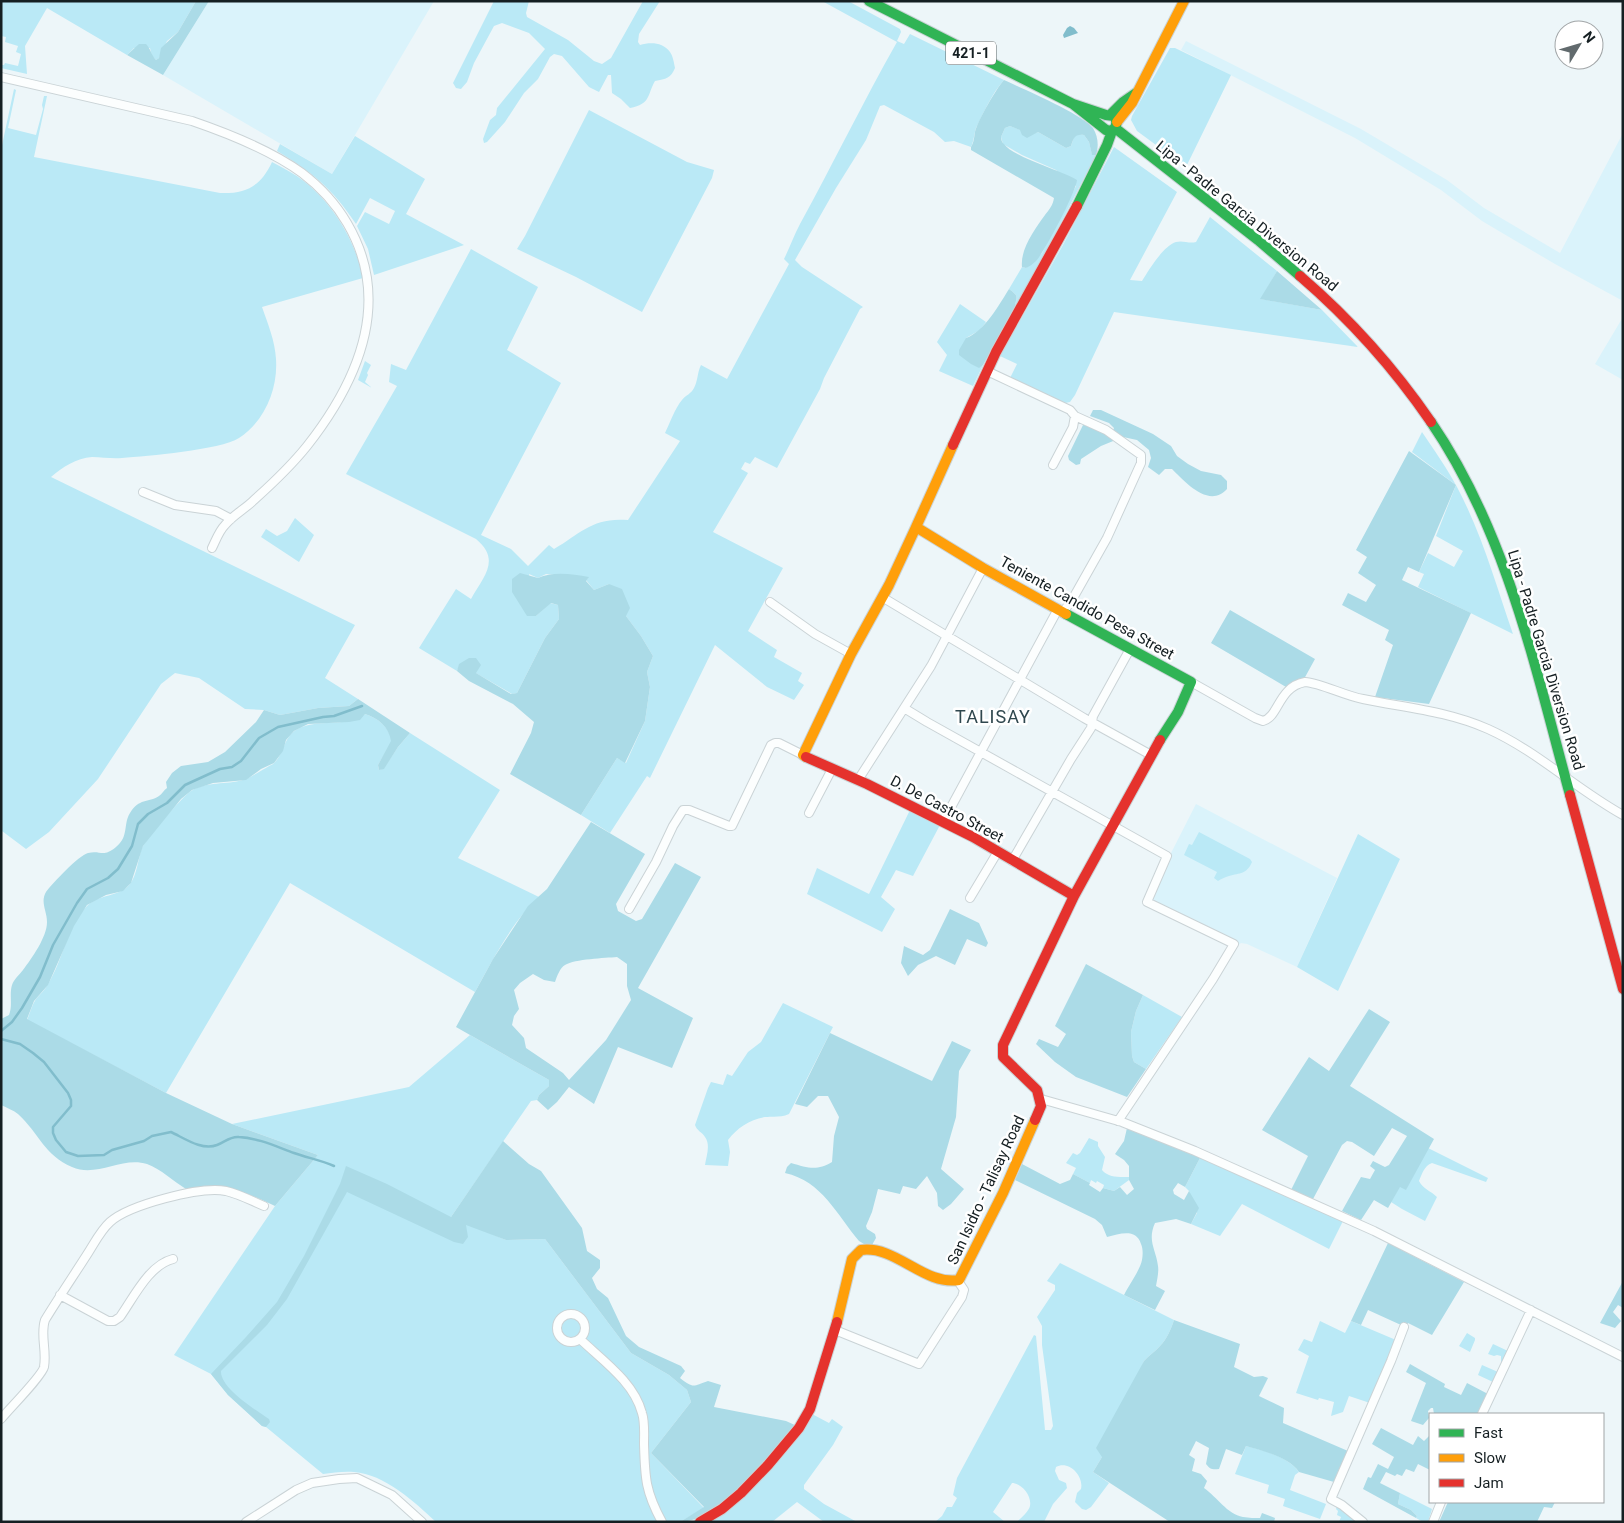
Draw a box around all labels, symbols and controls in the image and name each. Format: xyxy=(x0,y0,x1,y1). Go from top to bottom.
north arrow xyxy=(1554,20,1604,70)
text: N xyxy=(1580,28,1599,46)
road number: 421-1 xyxy=(946,42,996,64)
street label: Lipa - Padre Garcia Diversion Road xyxy=(1152,137,1342,295)
street label: Lipa - Padre Garcia Diversion Road xyxy=(1504,548,1588,772)
street label: Teniente Candido Pesa Street xyxy=(997,552,1177,664)
district label: TALISAY xyxy=(955,706,1031,727)
street label: D. De Castro Street xyxy=(887,772,1007,846)
street label: San Isidro - Talisay Road xyxy=(944,1113,1028,1267)
legend xyxy=(1429,1413,1604,1503)
text: Fast xyxy=(1474,1424,1503,1442)
text: Slow xyxy=(1474,1449,1506,1467)
text: Jam xyxy=(1474,1474,1504,1492)

